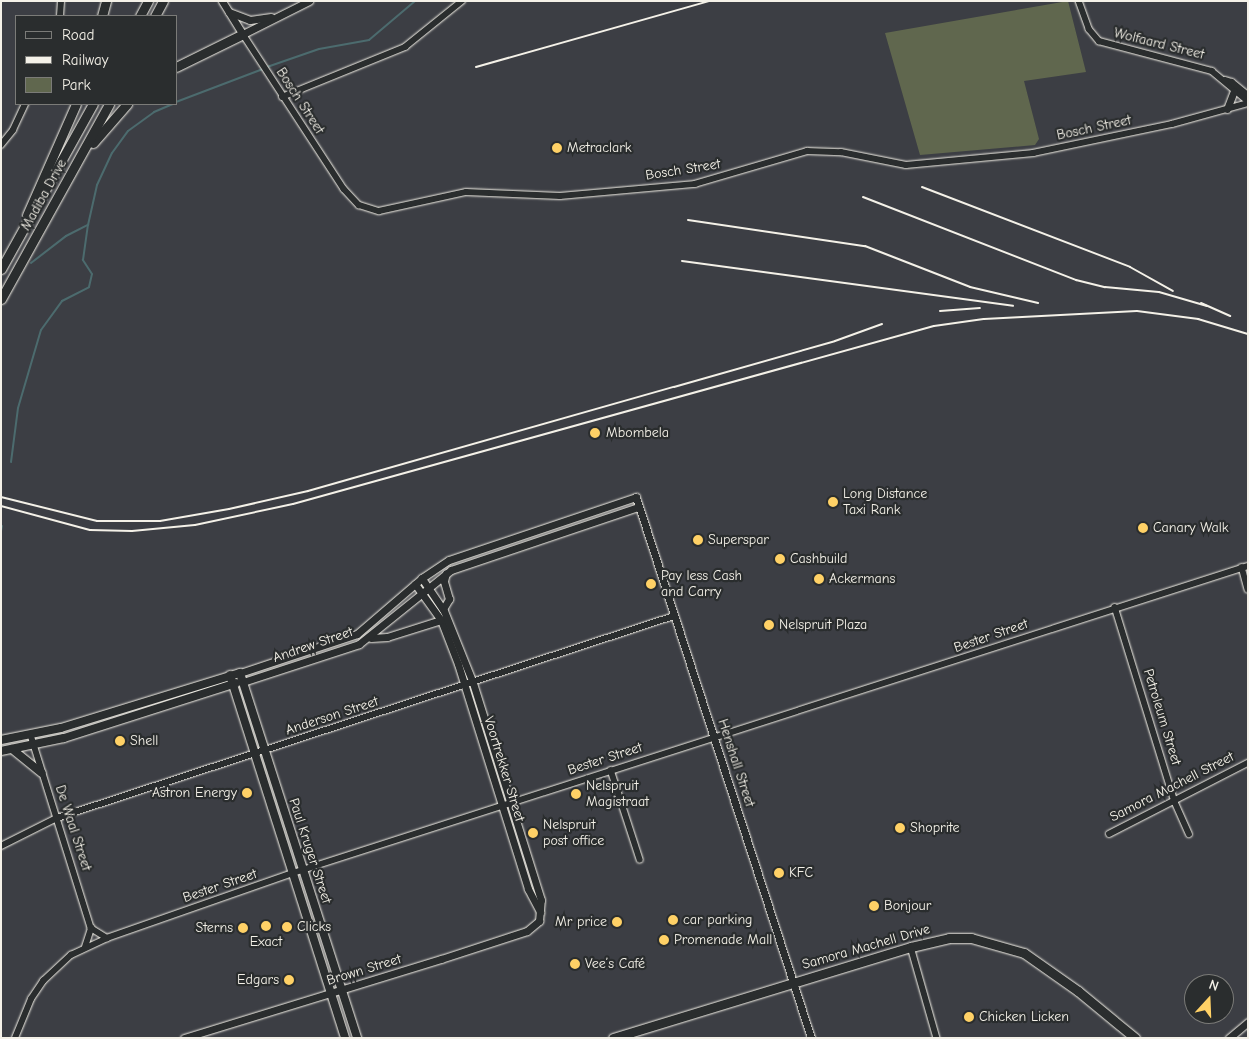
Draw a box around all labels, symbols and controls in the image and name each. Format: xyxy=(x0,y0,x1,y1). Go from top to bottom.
legend xyxy=(15,15,178,105)
street label: Wolfaard Street xyxy=(1112,25,1206,63)
text: Road xyxy=(62,26,94,44)
text: Railway xyxy=(62,51,108,69)
street label: Bosch Street xyxy=(272,65,328,137)
text: Park xyxy=(62,76,91,94)
street label: Bosch Street xyxy=(1055,112,1133,144)
place label: Metraclark xyxy=(567,140,632,156)
marker: Metraclark xyxy=(551,142,563,154)
street label: Madiba Drive xyxy=(17,156,71,234)
street label: Bosch Street xyxy=(644,156,722,184)
place label: Mbombela xyxy=(606,425,669,441)
marker: Mbombela xyxy=(588,426,602,440)
place label: Long Distance Taxi Rank xyxy=(843,486,927,518)
marker: Long Distance Taxi Rank xyxy=(827,496,839,508)
place label: Canary Walk xyxy=(1153,520,1229,536)
marker: Canary Walk xyxy=(1137,522,1149,534)
place label: Superspar xyxy=(708,532,769,548)
marker: Superspar xyxy=(692,534,704,546)
place label: Cashbuild xyxy=(790,551,847,567)
marker: Cashbuild xyxy=(774,553,786,565)
place label: Pay less Cash and Carry xyxy=(661,568,742,600)
place label: Ackermans xyxy=(829,571,895,587)
marker: Ackermans xyxy=(813,573,825,585)
marker: Pay less Cash and Carry xyxy=(645,578,657,590)
street label: Bester Street xyxy=(952,615,1030,657)
place label: Nelspruit Plaza xyxy=(779,617,867,633)
marker: Nelspruit Plaza xyxy=(763,619,775,631)
street label: Andrew Street xyxy=(271,623,355,667)
street label: Petroleum Street xyxy=(1139,667,1185,767)
street label: Anderson Street xyxy=(284,693,380,739)
street label: Voortrekker Street xyxy=(480,714,528,824)
street label: Henshall Street xyxy=(714,717,758,809)
place label: Shell xyxy=(130,733,158,749)
marker: Shell xyxy=(114,735,126,747)
street label: Bester Street xyxy=(566,739,644,779)
street label: Samora Machell Street xyxy=(1107,748,1237,826)
place label: Nelspruit Magistraat xyxy=(586,778,649,810)
street label: De Waal Street xyxy=(51,783,95,873)
place label: Astron Energy xyxy=(152,785,237,801)
marker: Astron Energy xyxy=(241,787,253,799)
marker: Nelspruit Magistraat xyxy=(570,788,582,800)
street label: Paul Kruger Street xyxy=(285,796,335,906)
place label: Nelspruit post office xyxy=(543,817,604,850)
place label: Shoprite xyxy=(910,820,959,836)
marker: Shoprite xyxy=(894,822,906,834)
marker: Nelspruit post office xyxy=(527,827,539,839)
street label: Bester Street xyxy=(181,865,259,907)
place label: KFC xyxy=(789,865,813,881)
marker: KFC xyxy=(773,867,785,879)
place label: Bonjour xyxy=(884,898,931,914)
marker: Bonjour xyxy=(868,900,880,912)
place label: car parking xyxy=(683,912,753,928)
place label: Mr price xyxy=(555,914,607,930)
marker: car parking xyxy=(667,914,679,926)
marker: Mr price xyxy=(611,916,623,928)
place label: Clicks xyxy=(297,919,331,935)
place label: Sterns xyxy=(196,920,233,936)
marker: Exact xyxy=(260,920,272,932)
marker: Clicks xyxy=(281,921,293,933)
street label: Samora Machell Drive xyxy=(800,921,932,973)
marker: Sterns xyxy=(237,922,249,934)
place label: Promenade Mall xyxy=(674,932,772,948)
place label: Exact xyxy=(250,934,282,950)
marker: Promenade Mall xyxy=(658,934,670,946)
street label: Brown Street xyxy=(325,951,403,989)
place label: Vee’s Café xyxy=(585,956,645,972)
marker: Vee’s Café xyxy=(569,958,581,970)
place label: Edgars xyxy=(237,972,279,988)
marker: Edgars xyxy=(283,974,295,986)
north arrow xyxy=(1184,974,1234,1024)
text: N xyxy=(1207,976,1221,995)
place label: Chicken Licken xyxy=(979,1009,1069,1025)
marker: Chicken Licken xyxy=(963,1011,975,1023)

